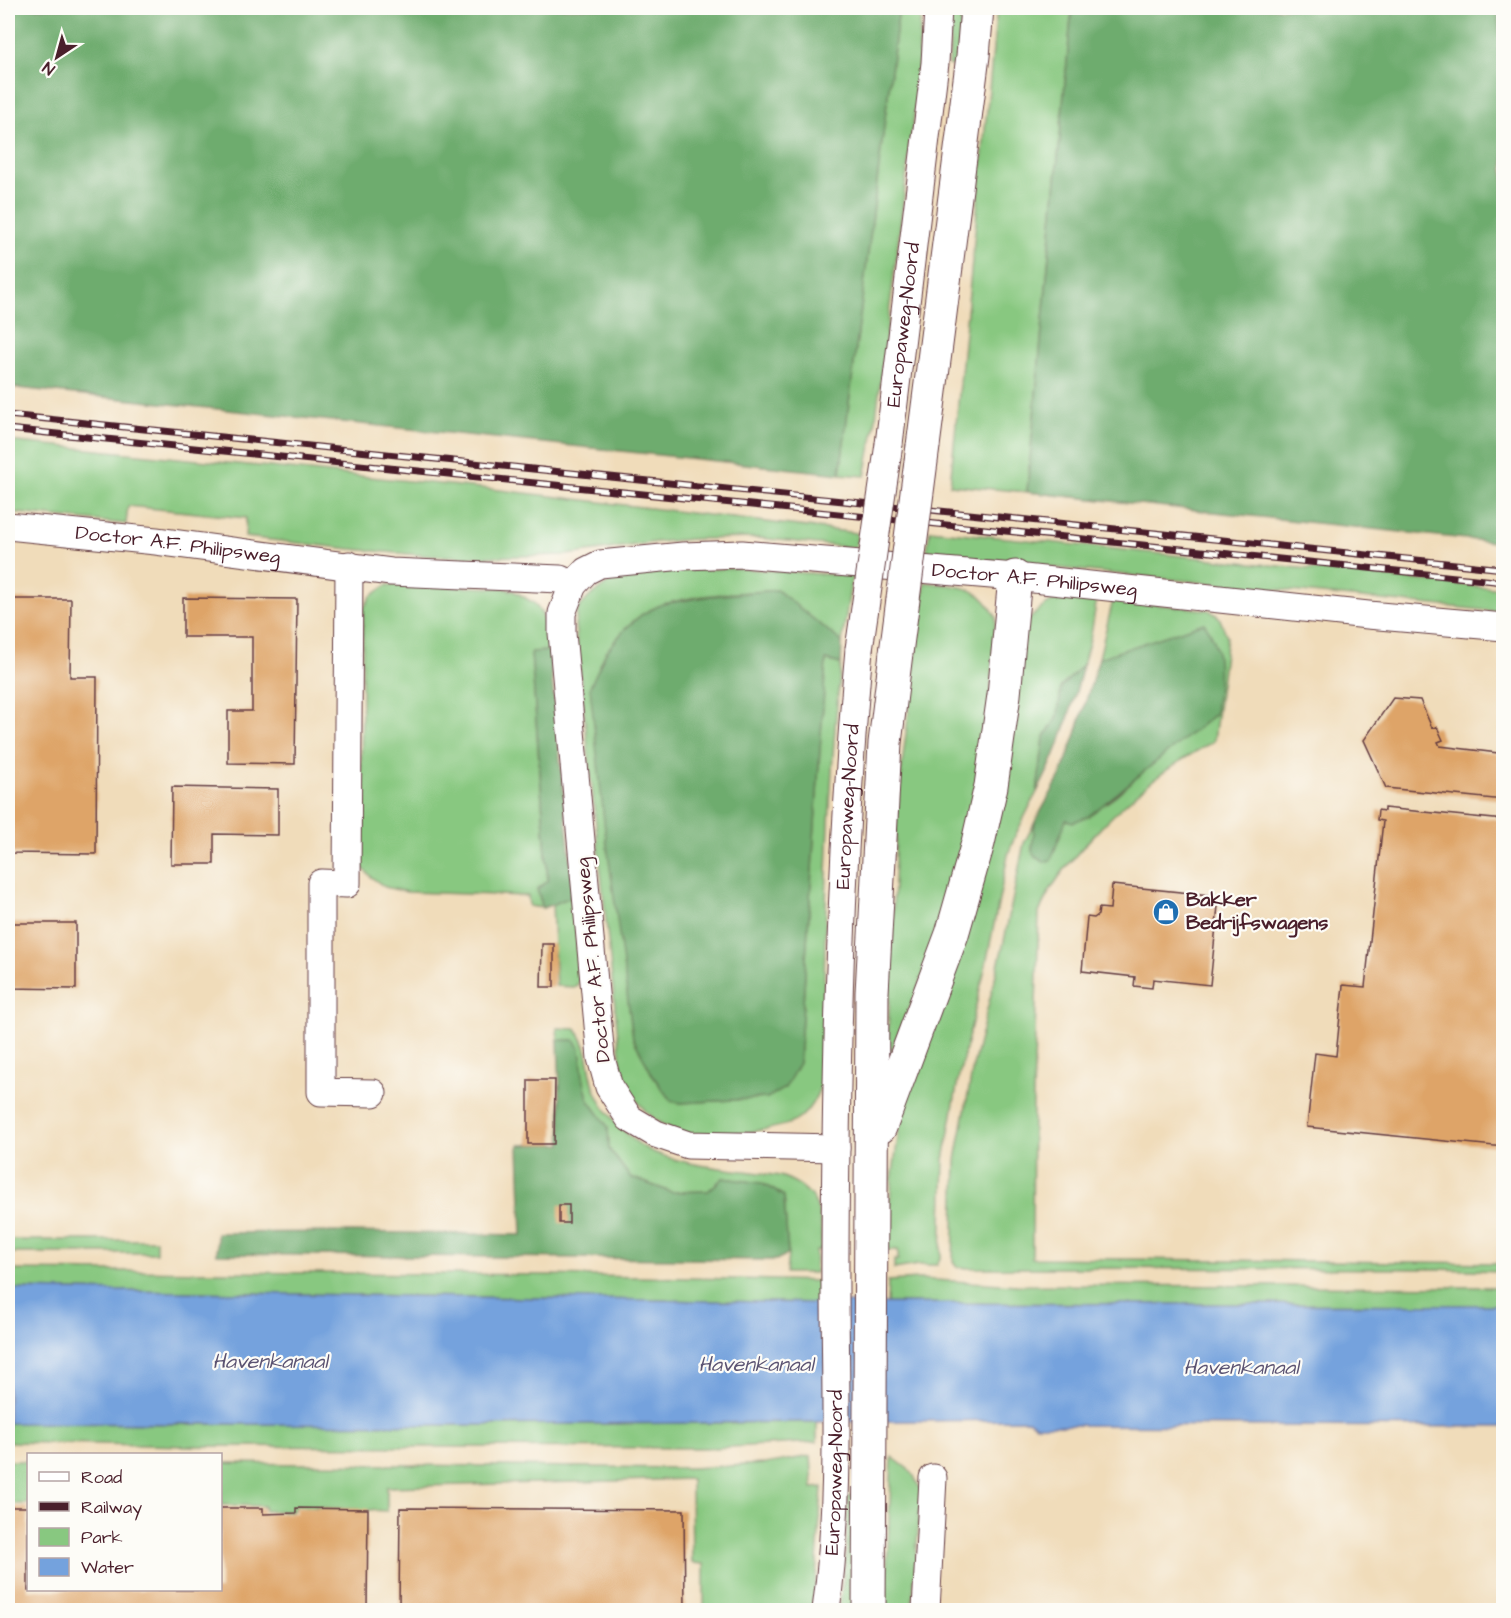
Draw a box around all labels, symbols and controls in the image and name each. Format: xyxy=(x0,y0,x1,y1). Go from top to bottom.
north arrow xyxy=(27,27,87,87)
text: N xyxy=(38,56,59,80)
street label: Europaweg-Noord xyxy=(880,241,927,409)
street label: Doctor A.F. Philipsweg xyxy=(74,519,282,572)
street label: Doctor A.F. Philipsweg xyxy=(931,556,1139,605)
street label: Europaweg-Noord xyxy=(829,723,867,890)
street label: Doctor A.F. Philipsweg xyxy=(568,856,619,1064)
place label: Bakker Bedrijfswagens xyxy=(1186,886,1328,938)
shop icon: Bakker Bedrijfswagens xyxy=(1151,897,1181,927)
water label: Havenkanaal xyxy=(213,1347,330,1376)
water label: Havenkanaal xyxy=(699,1350,816,1379)
water label: Havenkanaal xyxy=(1184,1353,1301,1382)
street label: Europaweg-Noord xyxy=(818,1390,851,1556)
legend xyxy=(27,1453,222,1591)
text: Road xyxy=(81,1465,122,1490)
text: Railway xyxy=(81,1495,142,1521)
text: Park xyxy=(81,1525,123,1550)
text: Water xyxy=(81,1555,134,1580)

